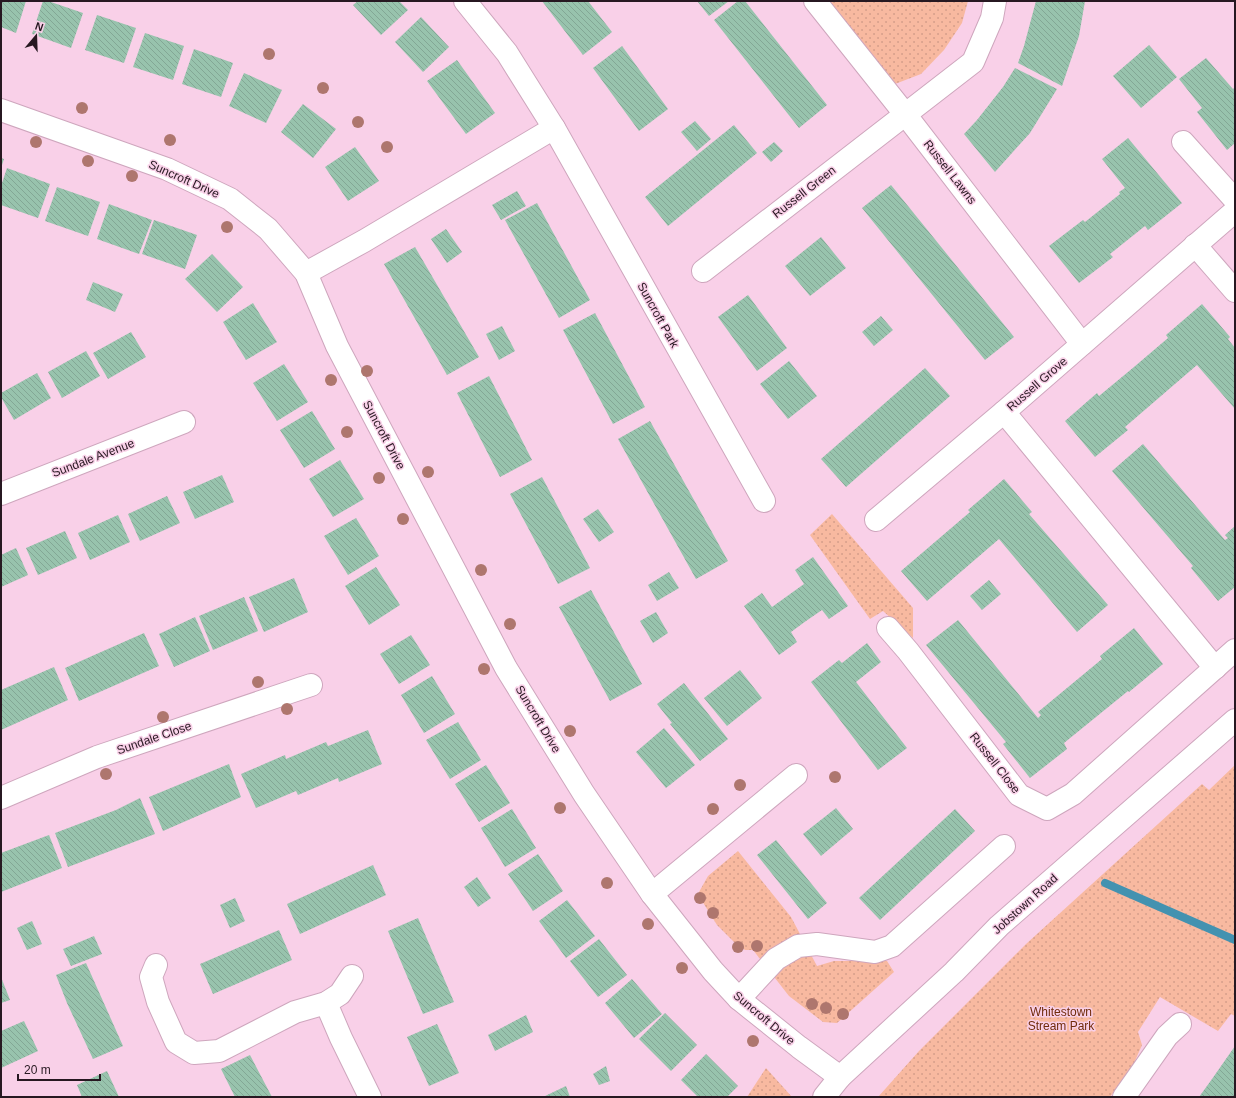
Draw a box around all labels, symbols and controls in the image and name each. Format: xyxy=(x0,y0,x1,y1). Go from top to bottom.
north arrow xyxy=(16,16,56,56)
text: N xyxy=(34,20,45,34)
street label: Russell Lawns xyxy=(921,137,979,207)
street label: Suncroft Drive xyxy=(146,157,222,201)
street label: Russell Green xyxy=(770,163,838,221)
street label: Suncroft Park xyxy=(634,280,682,351)
street label: Russell Grove xyxy=(1004,354,1070,414)
street label: Suncroft Drive xyxy=(360,398,408,472)
street label: Sundale Avenue xyxy=(50,436,137,480)
street label: Suncroft Drive xyxy=(512,683,564,755)
street label: Sundale Close xyxy=(115,719,193,757)
street label: Russell Close xyxy=(967,730,1023,796)
street label: Jobstown Road xyxy=(990,871,1060,937)
street label: Suncroft Drive xyxy=(730,988,798,1048)
park label: Whitestown Stream Park xyxy=(1028,1005,1095,1033)
scale bar xyxy=(18,1056,100,1082)
text: 20 m xyxy=(24,1063,51,1077)

